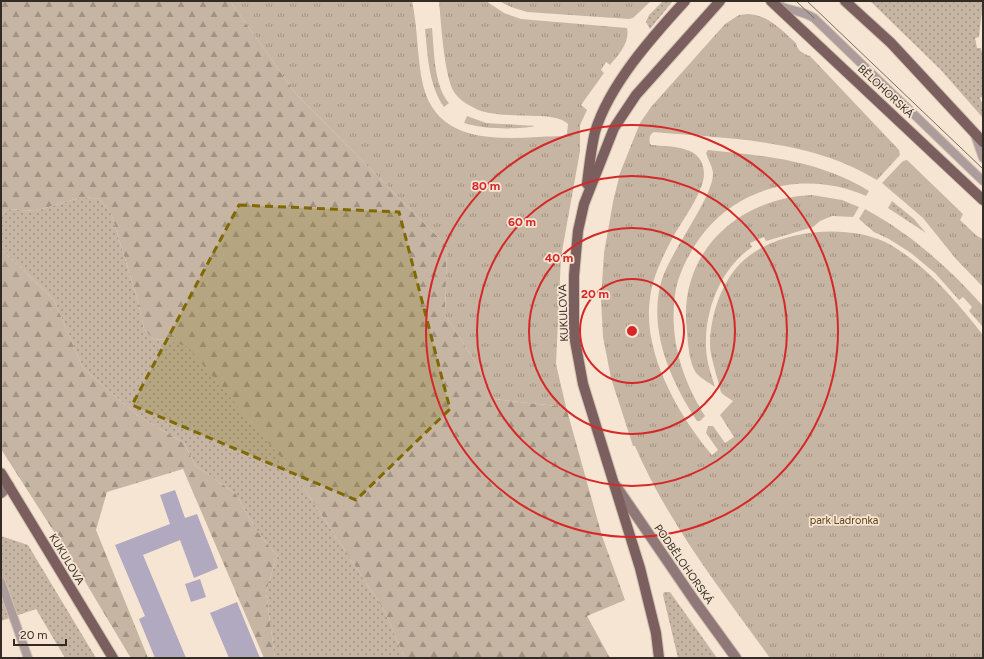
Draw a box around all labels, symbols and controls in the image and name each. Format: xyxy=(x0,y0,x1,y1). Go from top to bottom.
street label: BĚLOHORSKÁ xyxy=(855,61,917,121)
text: 80 m xyxy=(472,179,500,193)
text: 60 m xyxy=(508,215,536,229)
text: 40 m xyxy=(545,251,573,265)
street label: KUKULOVA xyxy=(556,283,571,342)
text: 20 m xyxy=(581,287,609,301)
centre of rings xyxy=(625,324,639,338)
park label: park Ladronka xyxy=(810,514,878,527)
street label: PODBĚLOHORSKÁ xyxy=(651,521,717,607)
street label: KUKULOVA xyxy=(46,531,87,588)
scale bar xyxy=(14,621,66,647)
text: 20 m xyxy=(20,628,48,642)

